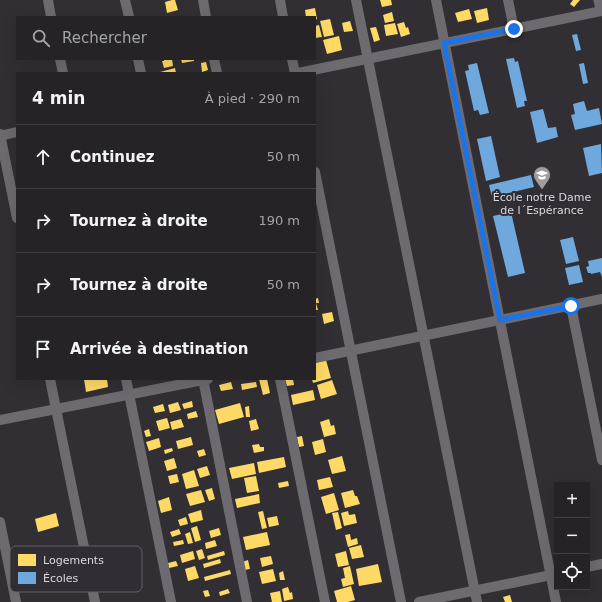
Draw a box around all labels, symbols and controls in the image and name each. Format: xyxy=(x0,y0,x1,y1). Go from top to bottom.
search box xyxy=(16,16,316,60)
route end xyxy=(505,20,523,38)
icon: search xyxy=(30,27,52,49)
text: Rechercher xyxy=(62,29,147,47)
text: 4 min xyxy=(32,88,85,108)
text: À pied · 290 m xyxy=(205,91,300,106)
icon: ahead xyxy=(32,146,54,168)
text: Continuez xyxy=(70,148,155,166)
text: 50 m xyxy=(267,149,300,164)
school or university icon: École notre Dame de l´Espérance xyxy=(532,165,552,190)
place label: École notre Dame de l´Espérance xyxy=(493,191,591,217)
icon: right xyxy=(32,210,54,232)
text: Tournez à droite xyxy=(70,212,208,230)
text: 190 m xyxy=(258,213,300,228)
icon: right xyxy=(32,274,54,296)
text: Tournez à droite xyxy=(70,276,208,294)
text: 50 m xyxy=(267,277,300,292)
route start xyxy=(562,297,580,315)
icon: arrive xyxy=(32,338,54,360)
text: Arrivée à destination xyxy=(70,340,248,358)
map controls xyxy=(554,482,590,590)
button: + xyxy=(554,482,590,518)
button: − xyxy=(554,518,590,554)
legend xyxy=(10,546,142,592)
text: Logements xyxy=(43,554,104,567)
button: locate xyxy=(554,554,590,590)
text: Écoles xyxy=(43,572,79,585)

